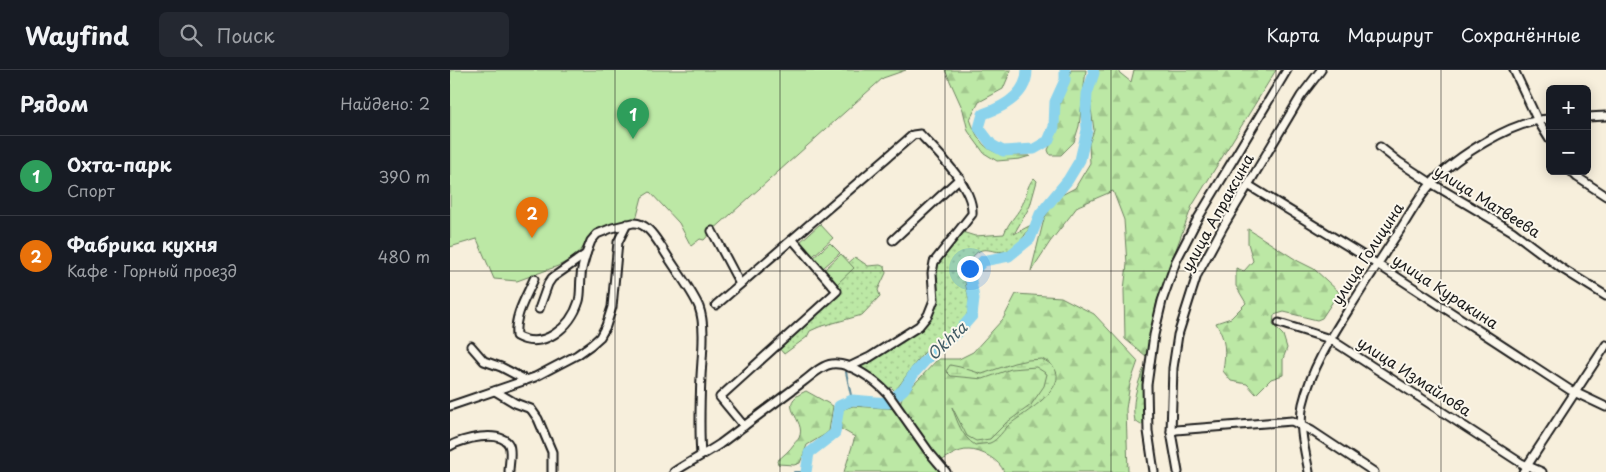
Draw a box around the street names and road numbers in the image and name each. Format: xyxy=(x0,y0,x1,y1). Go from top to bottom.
street label: улица Апраксина xyxy=(1175,149,1259,276)
street label: улица Матвеева xyxy=(1430,159,1546,243)
street label: улица Голицина xyxy=(1325,197,1409,309)
street label: улица Куракина xyxy=(1388,248,1504,334)
street label: улица Измайлова xyxy=(1353,330,1477,422)

